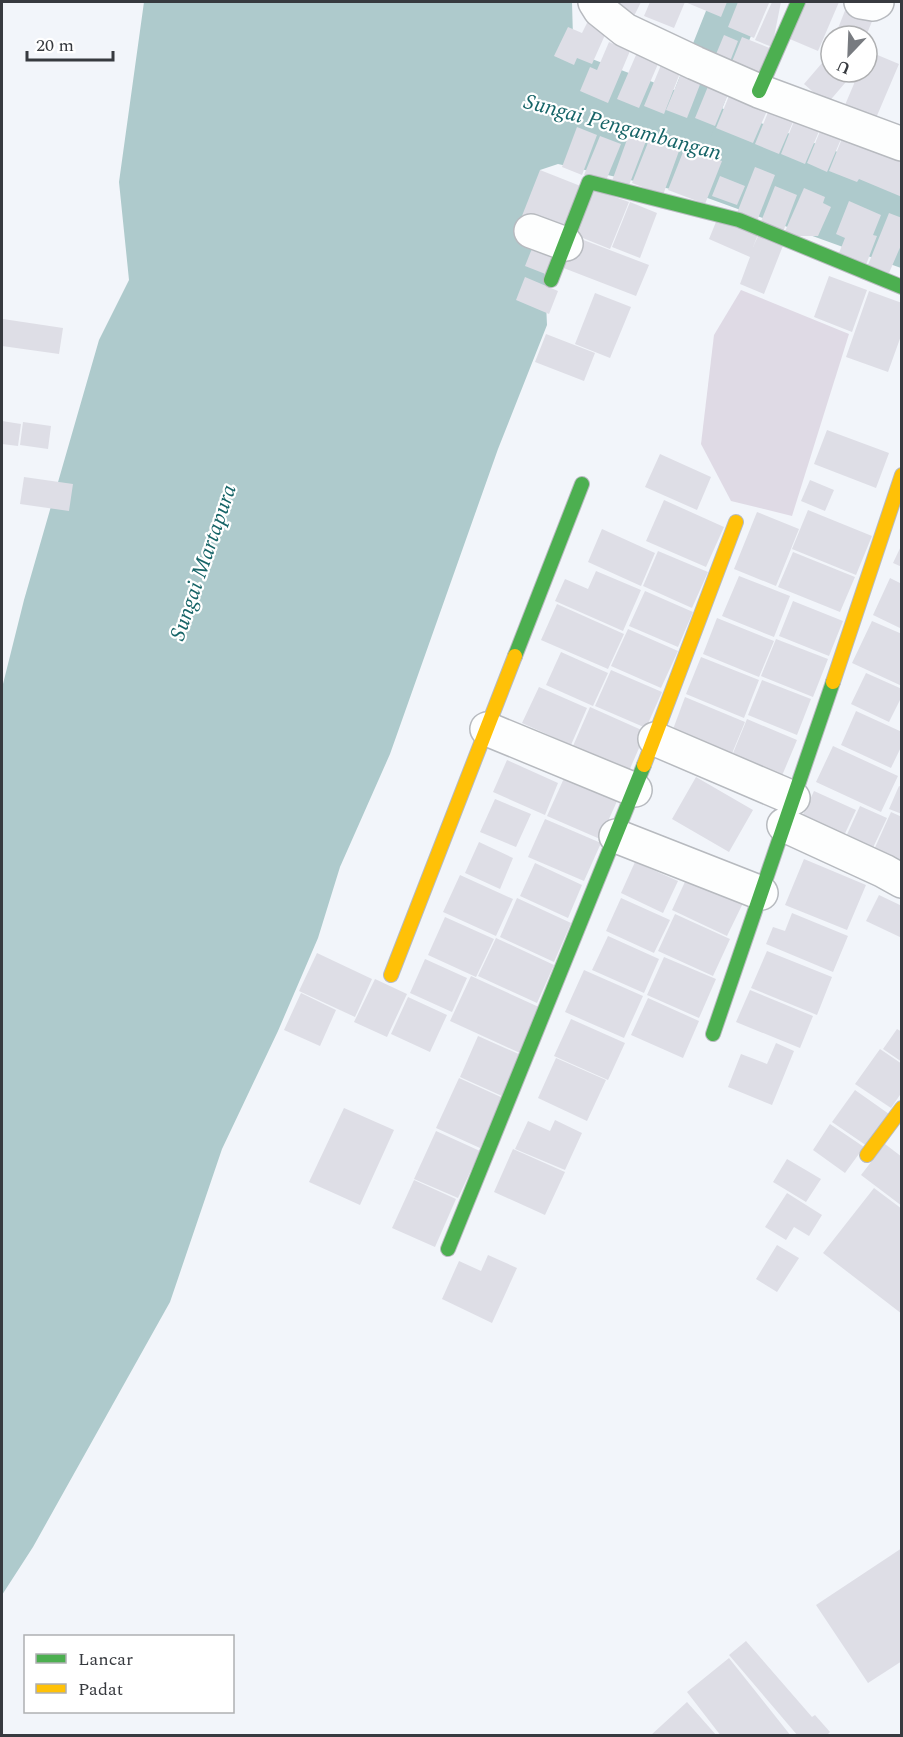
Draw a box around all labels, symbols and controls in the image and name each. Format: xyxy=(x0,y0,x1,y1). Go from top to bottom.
scale bar xyxy=(27,24,112,62)
north arrow xyxy=(819,24,879,84)
text: 20 m xyxy=(36,32,74,59)
text: U xyxy=(833,53,854,81)
water label: Sungai Pengambangan xyxy=(520,85,726,170)
water label: Sungai Martapura xyxy=(161,480,246,645)
legend xyxy=(24,1635,234,1713)
text: Lancar xyxy=(78,1646,133,1673)
text: Padat xyxy=(78,1676,123,1703)

